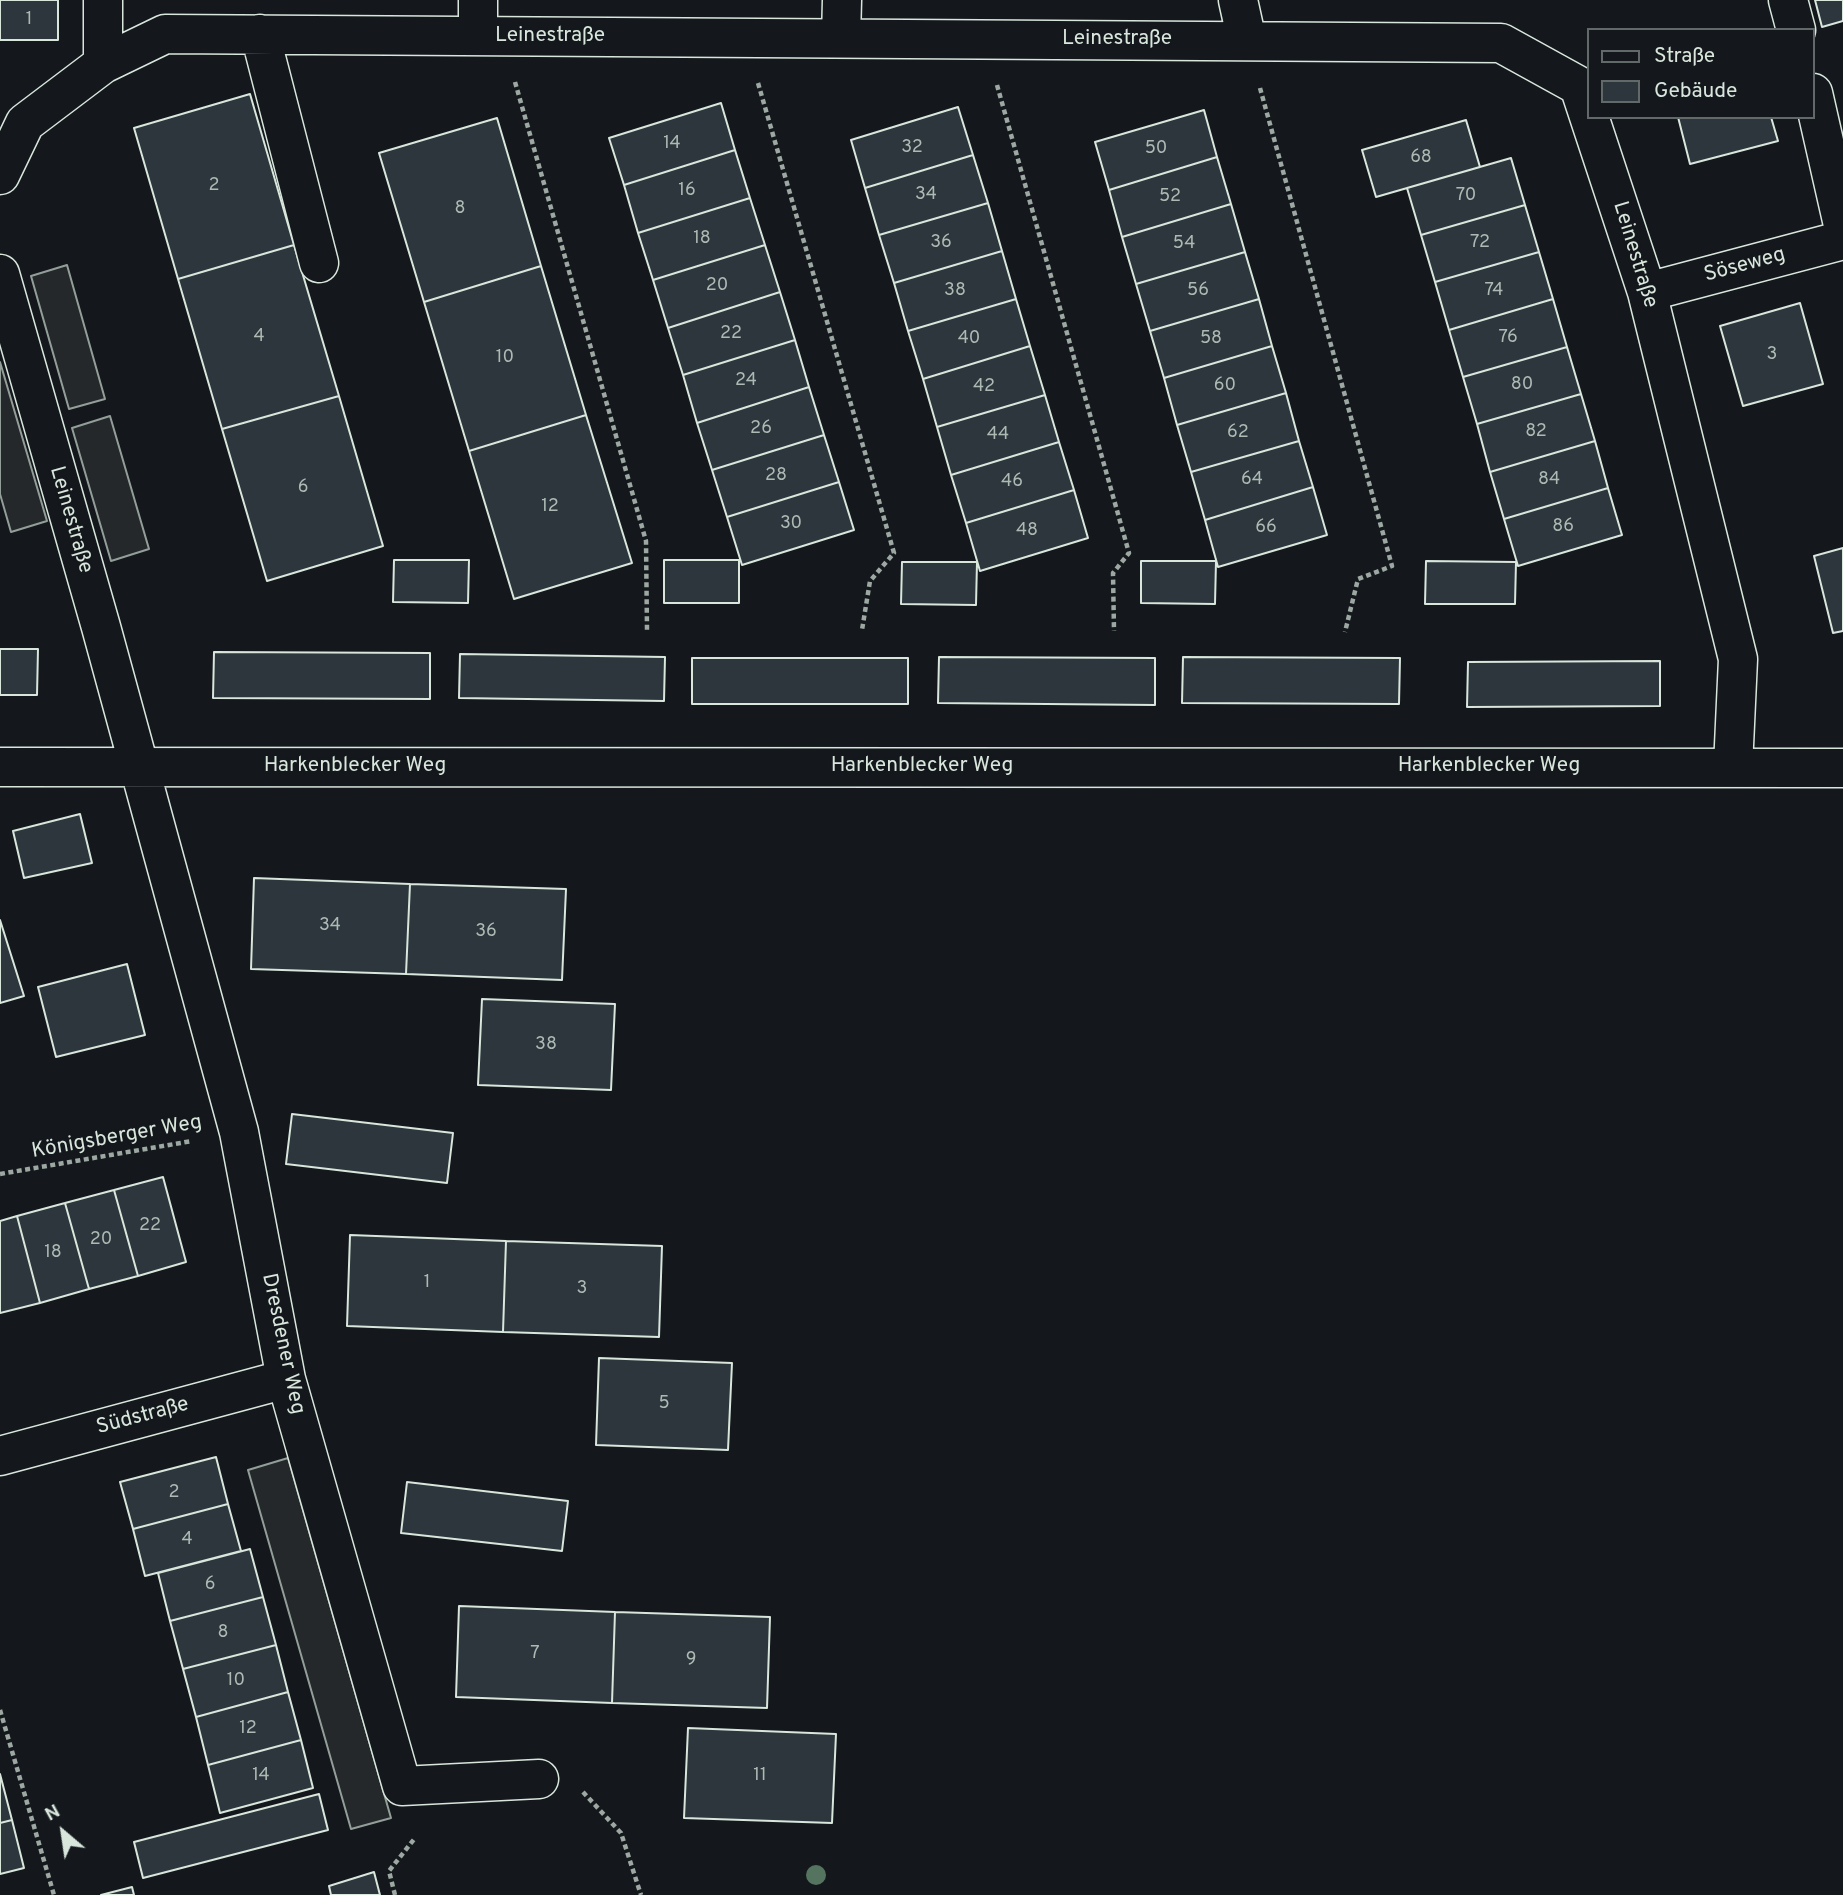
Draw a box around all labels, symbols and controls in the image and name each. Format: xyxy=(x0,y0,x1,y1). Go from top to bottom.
house number: 1 xyxy=(26,9,32,31)
street label: Leinestraße xyxy=(495,24,605,50)
street label: Leinestraße xyxy=(1062,27,1172,53)
legend xyxy=(1588,28,1815,119)
text: Straße xyxy=(1654,43,1715,70)
text: Gebäude xyxy=(1654,78,1737,105)
house number: 14 xyxy=(663,133,681,155)
house number: 32 xyxy=(901,137,923,159)
house number: 50 xyxy=(1145,138,1167,160)
house number: 68 xyxy=(1410,147,1432,169)
house number: 2 xyxy=(208,175,220,197)
house number: 16 xyxy=(678,180,696,202)
house number: 34 xyxy=(915,184,937,206)
house number: 70 xyxy=(1456,185,1476,207)
house number: 52 xyxy=(1159,186,1181,208)
house number: 8 xyxy=(455,198,465,220)
street label: Leinestraße xyxy=(1606,199,1662,311)
house number: 18 xyxy=(693,228,711,250)
house number: 36 xyxy=(930,232,952,254)
house number: 72 xyxy=(1470,232,1490,254)
house number: 54 xyxy=(1173,233,1195,255)
street label: Söseweg xyxy=(1702,243,1788,289)
house number: 20 xyxy=(706,275,728,297)
house number: 38 xyxy=(944,280,966,302)
house number: 56 xyxy=(1187,280,1209,302)
house number: 74 xyxy=(1485,280,1503,302)
house number: 22 xyxy=(720,323,742,345)
house number: 4 xyxy=(253,326,265,348)
house number: 76 xyxy=(1498,327,1518,349)
house number: 40 xyxy=(958,328,980,350)
house number: 58 xyxy=(1200,328,1222,350)
house number: 3 xyxy=(1767,344,1777,366)
house number: 10 xyxy=(496,347,514,369)
house number: 24 xyxy=(735,370,757,392)
house number: 80 xyxy=(1511,374,1533,396)
house number: 60 xyxy=(1214,375,1236,397)
house number: 42 xyxy=(973,376,995,398)
house number: 26 xyxy=(750,418,772,440)
house number: 82 xyxy=(1525,421,1547,443)
house number: 62 xyxy=(1227,422,1249,444)
house number: 44 xyxy=(987,424,1009,446)
street label: Leinestraße xyxy=(43,464,97,576)
house number: 28 xyxy=(765,465,787,487)
house number: 64 xyxy=(1241,469,1263,491)
house number: 84 xyxy=(1538,469,1560,491)
house number: 46 xyxy=(1001,471,1023,493)
house number: 6 xyxy=(298,477,308,499)
house number: 12 xyxy=(541,496,559,518)
house number: 30 xyxy=(780,513,802,535)
house number: 86 xyxy=(1552,516,1574,538)
house number: 66 xyxy=(1255,517,1277,539)
house number: 48 xyxy=(1016,520,1038,542)
street label: Harkenblecker Weg xyxy=(264,754,446,780)
street label: Harkenblecker Weg xyxy=(831,754,1013,780)
street label: Harkenblecker Weg xyxy=(1398,754,1580,780)
house number: 34 xyxy=(319,915,341,937)
house number: 36 xyxy=(475,921,497,943)
house number: 38 xyxy=(535,1034,557,1056)
street label: Königsberger Weg xyxy=(30,1111,204,1165)
house number: 22 xyxy=(139,1215,161,1237)
house number: 20 xyxy=(90,1229,112,1251)
house number: 18 xyxy=(44,1242,62,1264)
street label: Dresdener Weg xyxy=(255,1271,309,1417)
house number: 1 xyxy=(424,1272,430,1294)
house number: 3 xyxy=(577,1278,587,1300)
street label: Südstraße xyxy=(94,1393,192,1441)
house number: 5 xyxy=(658,1393,670,1415)
house number: 2 xyxy=(168,1482,180,1504)
house number: 4 xyxy=(181,1529,193,1551)
house number: 6 xyxy=(205,1574,215,1596)
house number: 8 xyxy=(218,1622,228,1644)
house number: 7 xyxy=(530,1643,540,1665)
house number: 9 xyxy=(686,1649,696,1671)
house number: 10 xyxy=(227,1670,245,1692)
house number: 12 xyxy=(239,1718,257,1740)
house number: 14 xyxy=(252,1765,270,1787)
house number: 11 xyxy=(753,1765,767,1787)
north arrow xyxy=(28,1797,98,1867)
text: N xyxy=(41,1800,65,1827)

